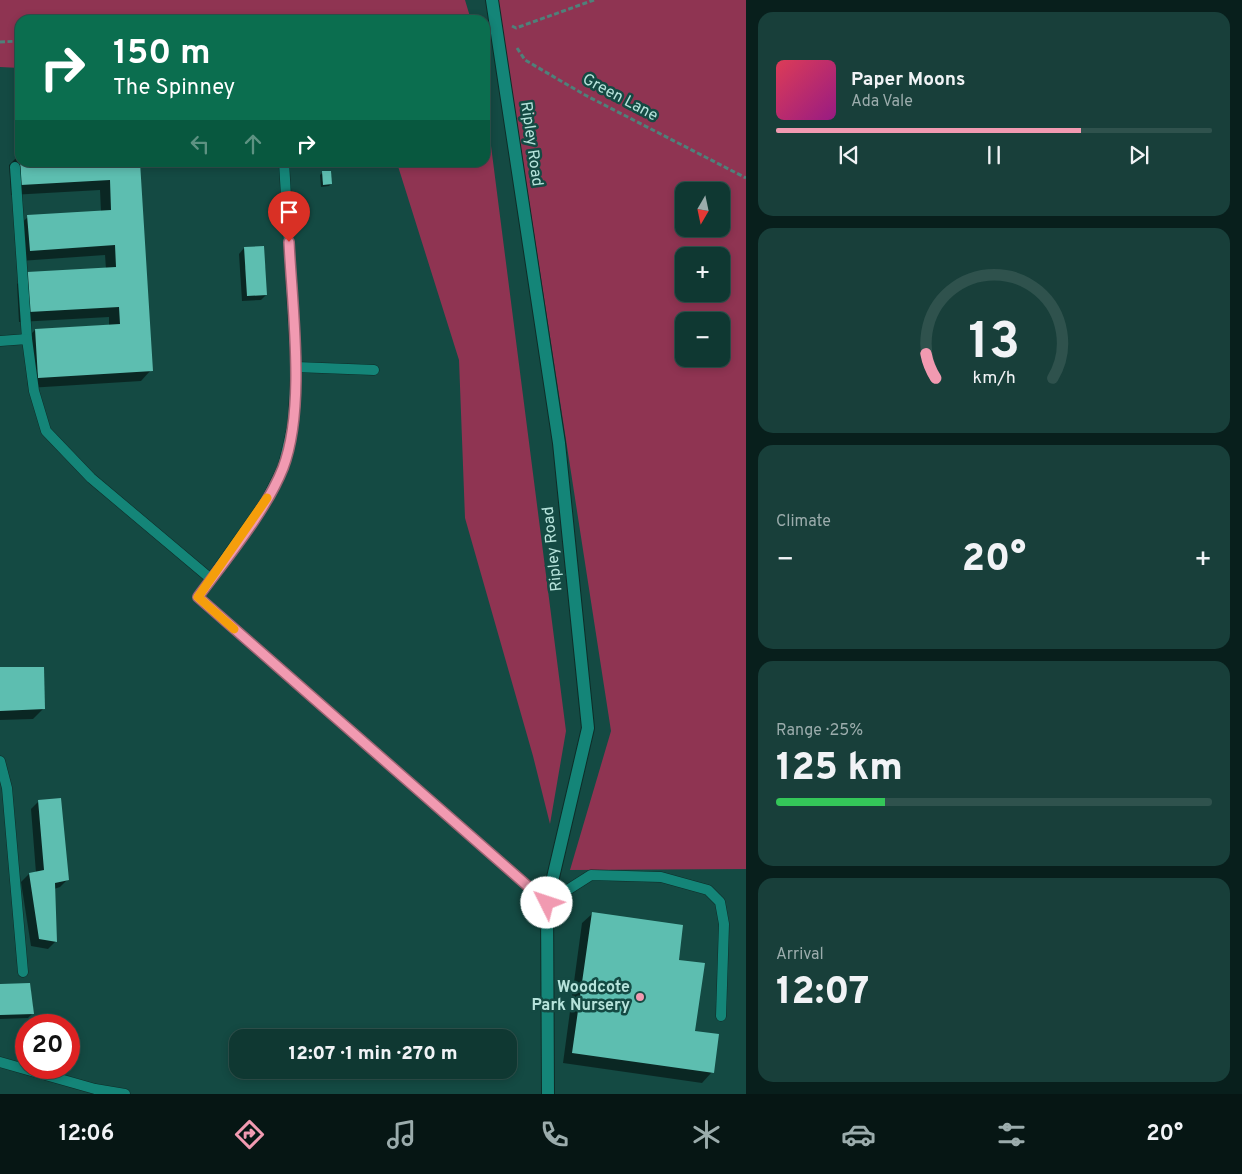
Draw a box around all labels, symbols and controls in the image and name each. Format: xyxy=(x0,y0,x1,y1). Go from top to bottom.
text: 150 m xyxy=(113,32,211,76)
icon: right xyxy=(30,35,95,100)
text: Paper Moons xyxy=(851,68,965,92)
street label: Green Lane xyxy=(579,70,661,126)
text: The Spinney xyxy=(113,75,235,102)
text: Ada Vale xyxy=(851,92,913,112)
street label: Ripley Road xyxy=(515,100,547,188)
icon: left xyxy=(186,130,214,158)
icon: ahead xyxy=(239,130,267,158)
icon: right xyxy=(292,130,320,158)
icon: previous xyxy=(835,141,863,169)
icon: pause xyxy=(980,141,1008,169)
icon: next xyxy=(1125,141,1153,169)
north arrow xyxy=(675,182,730,238)
map controls xyxy=(675,182,730,367)
pin xyxy=(268,191,310,242)
icon: arrive xyxy=(275,198,303,226)
button: + xyxy=(675,247,730,302)
text: 13 xyxy=(968,311,1020,377)
button: − xyxy=(675,312,730,367)
text: km/h xyxy=(972,367,1016,390)
street label: Ripley Road xyxy=(539,505,567,593)
text: Climate xyxy=(776,512,831,532)
text: 20° xyxy=(962,536,1026,585)
text: − xyxy=(776,543,794,579)
text: + xyxy=(1194,543,1212,579)
text: Range · 25% xyxy=(776,721,863,741)
text: 125 km xyxy=(776,745,903,794)
position arrow xyxy=(520,876,572,928)
text: Arrival xyxy=(776,945,824,965)
text: 12:07 xyxy=(776,969,869,1018)
place label: Woodcote Park Nursery xyxy=(532,978,630,1016)
marker: Woodcote Park Nursery xyxy=(634,991,646,1003)
speed limit sign: 20 xyxy=(15,1014,80,1079)
text: 12:07 · 1 min · 270 m xyxy=(289,1042,458,1066)
icon: directions xyxy=(232,1117,267,1152)
icon: music xyxy=(384,1117,419,1152)
icon: phone xyxy=(537,1117,572,1152)
icon: climate xyxy=(689,1117,724,1152)
icon: car xyxy=(841,1117,876,1152)
icon: filters xyxy=(994,1117,1029,1152)
text: 12:06 xyxy=(59,1121,114,1148)
text: 20° xyxy=(1146,1121,1183,1148)

